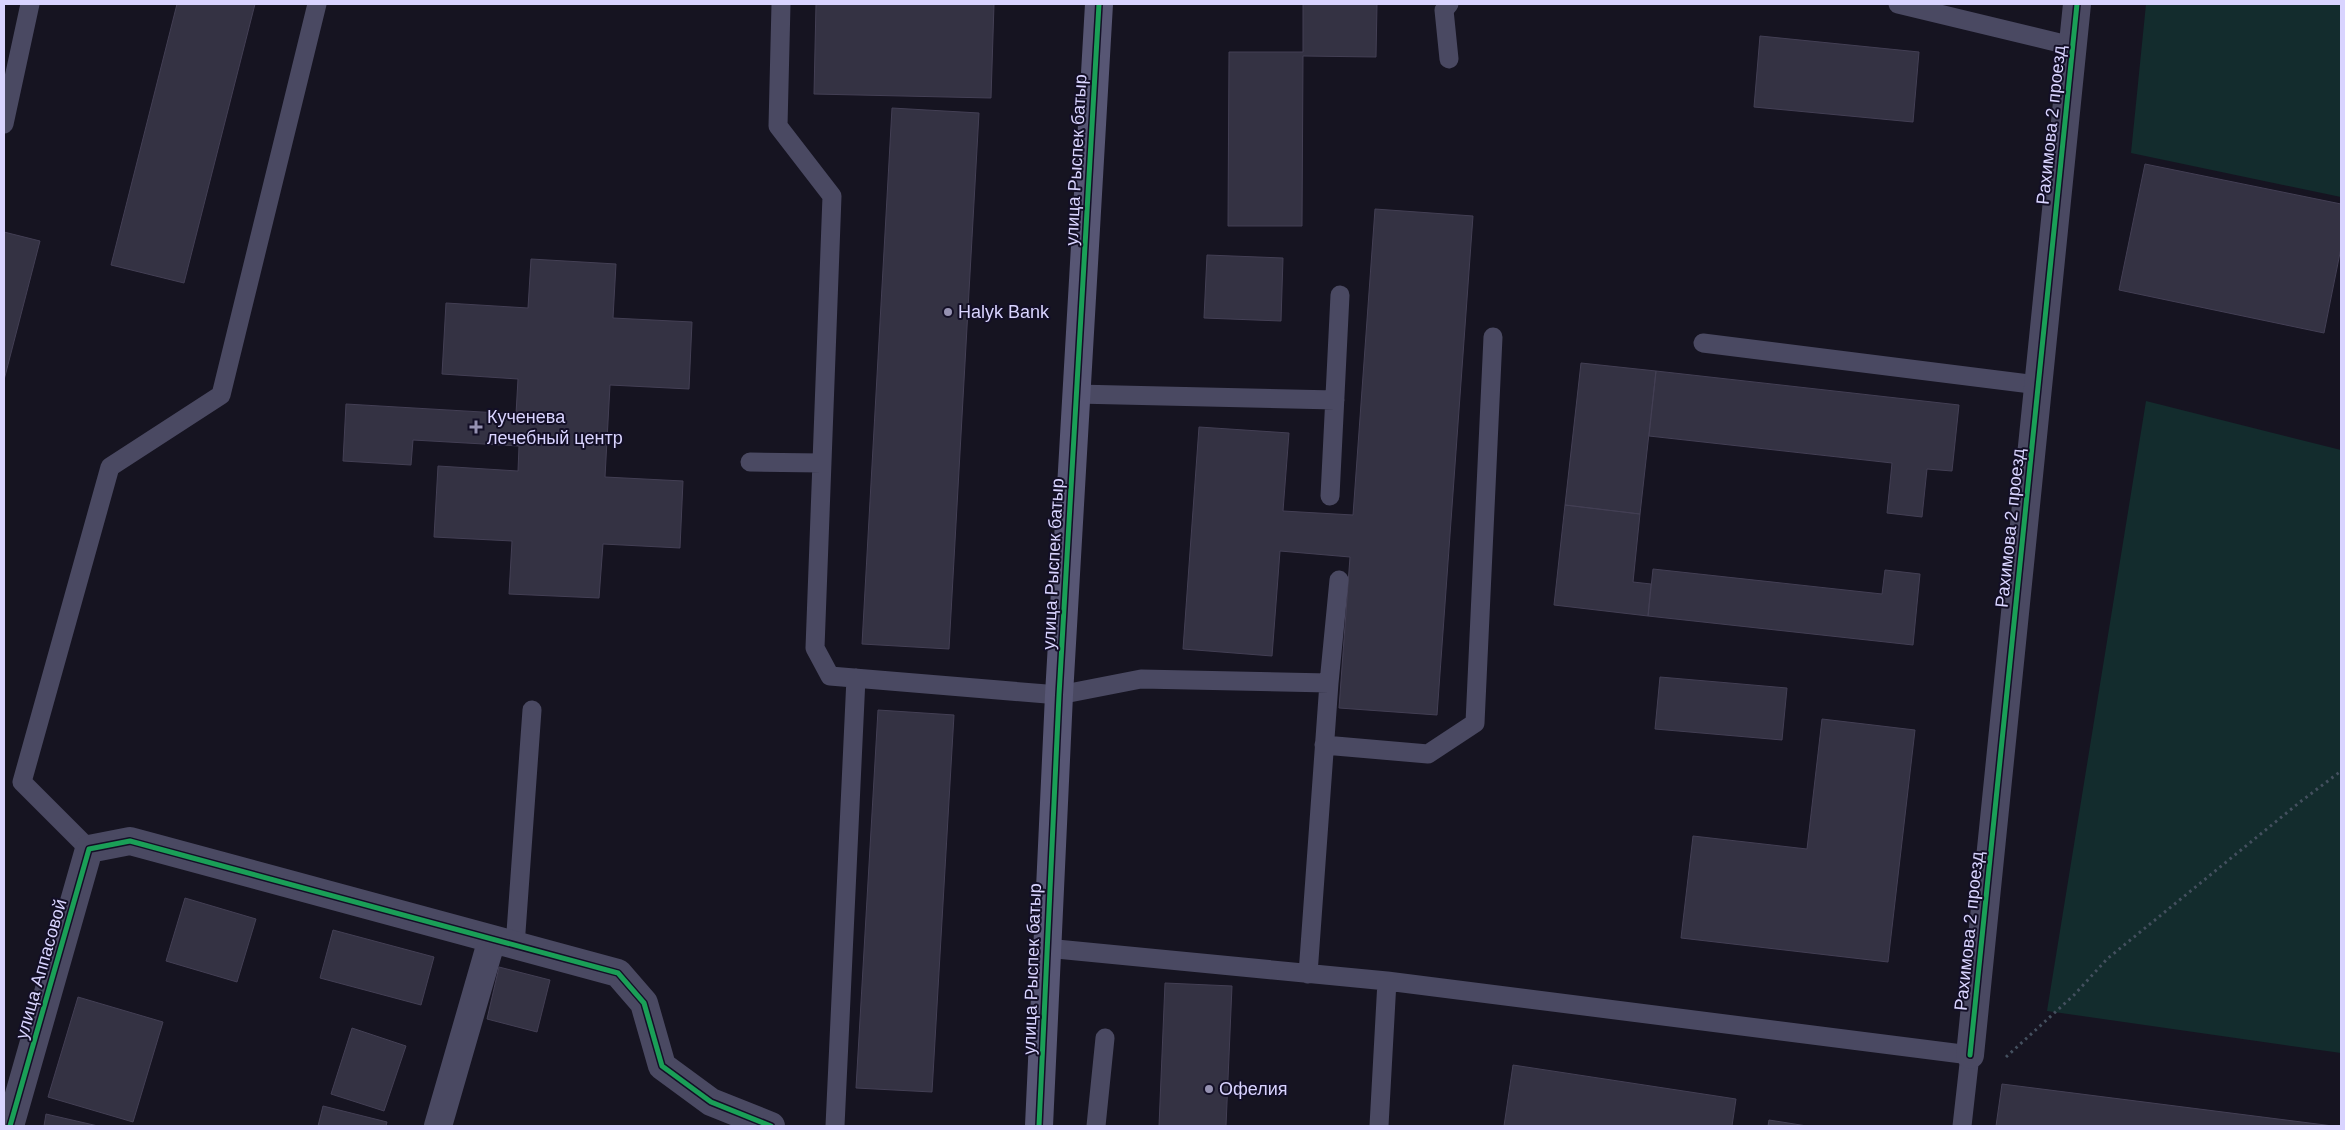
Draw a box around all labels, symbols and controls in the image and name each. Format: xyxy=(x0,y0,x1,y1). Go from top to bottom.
street label: Рахимова 2 проезд xyxy=(2033,44,2069,206)
street label: улица Рыспек батыр xyxy=(1062,74,1090,246)
place label: Halyk Bank xyxy=(958,302,1050,322)
marker: Halyk Bank xyxy=(942,306,954,318)
place label: Кученева лечебный центр xyxy=(487,407,623,448)
marker: Кученева лечебный центр xyxy=(469,420,483,434)
street label: Рахимова 2 проезд xyxy=(1992,447,2028,609)
street label: улица Рыспек батыр xyxy=(1039,478,1067,650)
street label: Рахимова 2 проезд xyxy=(1951,850,1987,1012)
street label: улица Рыспек батыр xyxy=(1019,883,1045,1055)
street label: улица Аппасовой xyxy=(11,897,71,1041)
place label: Офелия xyxy=(1219,1079,1288,1099)
marker: Офелия xyxy=(1203,1083,1215,1095)

